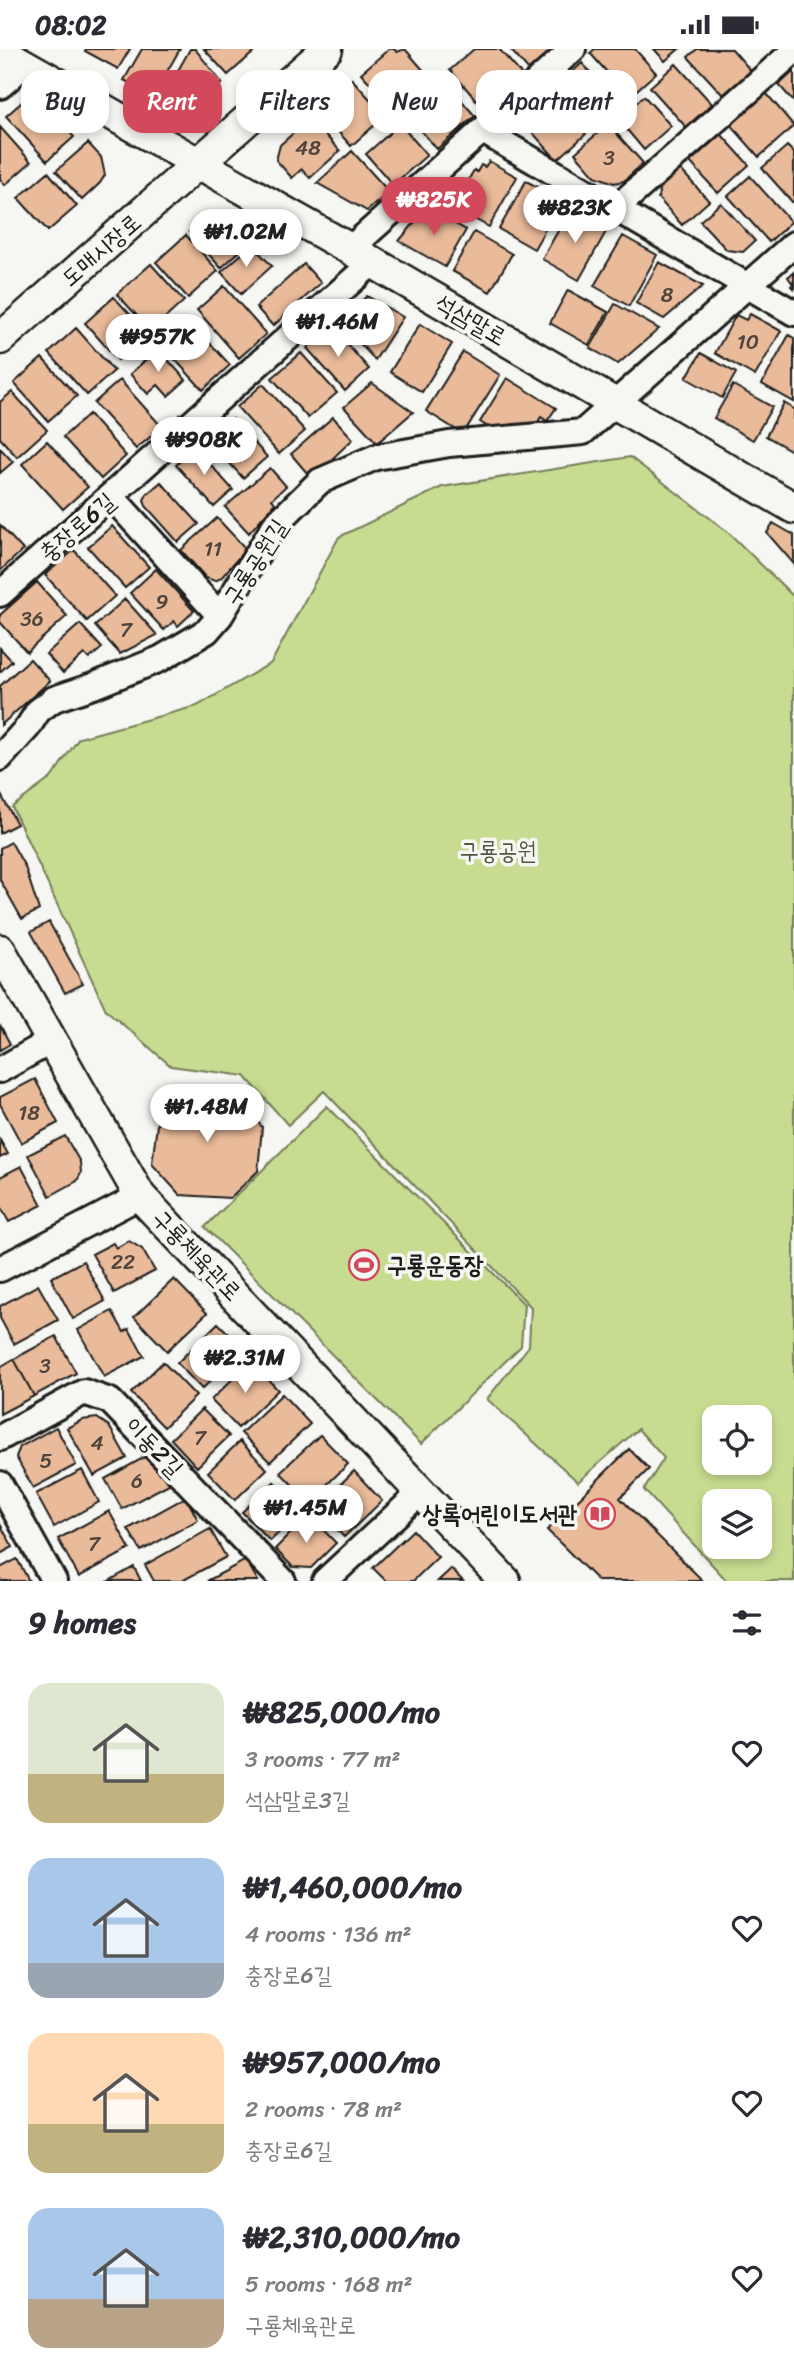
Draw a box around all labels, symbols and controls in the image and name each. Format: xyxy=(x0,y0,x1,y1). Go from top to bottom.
text: 08:02 xyxy=(35,2,106,48)
chip: Buy xyxy=(21,70,109,133)
chip: Rent xyxy=(123,70,222,133)
chip: Filters xyxy=(236,70,354,133)
chip: New xyxy=(368,70,462,133)
chip: Apartment xyxy=(476,70,637,133)
house number: 48 xyxy=(295,129,321,167)
house number: 3 xyxy=(603,139,615,177)
pin: ₩825K xyxy=(385,177,483,237)
text: ₩825K xyxy=(398,179,470,220)
pin: ₩823K xyxy=(526,185,624,245)
text: ₩823K xyxy=(539,187,611,228)
street label: 도매시장로 xyxy=(51,202,151,298)
pin: ₩1.02M xyxy=(189,209,303,269)
text: ₩1.02M xyxy=(205,211,287,252)
house number: 8 xyxy=(661,276,674,314)
street label: 석삼말로 xyxy=(427,283,515,357)
pin: ₩1.46M xyxy=(281,299,395,359)
text: ₩1.46M xyxy=(298,301,378,342)
pin: ₩957K xyxy=(109,315,207,374)
text: ₩957K xyxy=(121,316,195,357)
house number: 10 xyxy=(737,323,759,361)
pin: ₩908K xyxy=(155,417,253,477)
text: ₩908K xyxy=(167,419,241,460)
street label: 충장로6길 xyxy=(29,481,125,573)
street label: 구룡공원길 xyxy=(211,510,299,614)
house number: 11 xyxy=(204,530,222,568)
house number: 9 xyxy=(156,583,169,621)
house number: 36 xyxy=(20,600,44,638)
house number: 7 xyxy=(120,611,134,649)
park label: 구룡공원 xyxy=(459,830,537,872)
pin: ₩1.48M xyxy=(150,1085,264,1144)
text: ₩1.48M xyxy=(166,1086,248,1127)
house number: 18 xyxy=(18,1094,40,1132)
street label: 구룡체육관로 xyxy=(142,1199,252,1311)
house number: 22 xyxy=(111,1243,135,1281)
place label: 구룡운동장 xyxy=(387,1244,484,1286)
sports icon: 구룡운동장 xyxy=(347,1248,381,1282)
pin: ₩2.31M xyxy=(188,1335,302,1395)
text: ₩2.31M xyxy=(205,1337,285,1378)
house number: 3 xyxy=(39,1347,51,1385)
map controls xyxy=(702,1405,772,1559)
button: locate xyxy=(702,1405,772,1475)
street label: 이동2길 xyxy=(114,1407,194,1487)
house number: 7 xyxy=(194,1419,208,1457)
house number: 4 xyxy=(90,1424,104,1462)
house number: 5 xyxy=(40,1442,53,1480)
house number: 6 xyxy=(131,1462,143,1500)
pin: ₩1.45M xyxy=(249,1485,363,1545)
text: ₩1.45M xyxy=(265,1487,347,1528)
button: layers xyxy=(702,1489,772,1559)
place label: 상록어린이도서관 xyxy=(423,1493,578,1535)
library icon: 상록어린이도서관 xyxy=(583,1497,617,1531)
house number: 7 xyxy=(88,1525,102,1563)
text: 9 homes xyxy=(28,1596,136,1650)
icon: filters xyxy=(728,1604,766,1642)
text: ₩825,000/mo xyxy=(245,1685,440,1739)
icon: home xyxy=(84,1711,168,1795)
icon: heart xyxy=(728,1734,766,1772)
text: 3 rooms · 77 m² xyxy=(245,1739,401,1780)
text: 석삼말로3길 xyxy=(245,1780,350,1821)
text: ₩1,460,000/mo xyxy=(245,1860,462,1914)
icon: home xyxy=(84,1886,168,1970)
icon: heart xyxy=(728,1909,766,1947)
text: 4 rooms · 136 m² xyxy=(245,1914,412,1955)
text: 충장로6길 xyxy=(245,1955,332,1996)
text: ₩957,000/mo xyxy=(245,2035,440,2089)
icon: home xyxy=(84,2061,168,2145)
icon: heart xyxy=(728,2084,766,2122)
text: 2 rooms · 78 m² xyxy=(245,2089,402,2130)
text: 충장로6길 xyxy=(245,2130,332,2171)
text: ₩2,310,000/mo xyxy=(245,2210,460,2264)
icon: home xyxy=(84,2236,168,2320)
icon: heart xyxy=(728,2259,766,2297)
text: 5 rooms · 168 m² xyxy=(245,2264,413,2305)
text: 구룡체육관로 xyxy=(245,2305,356,2346)

